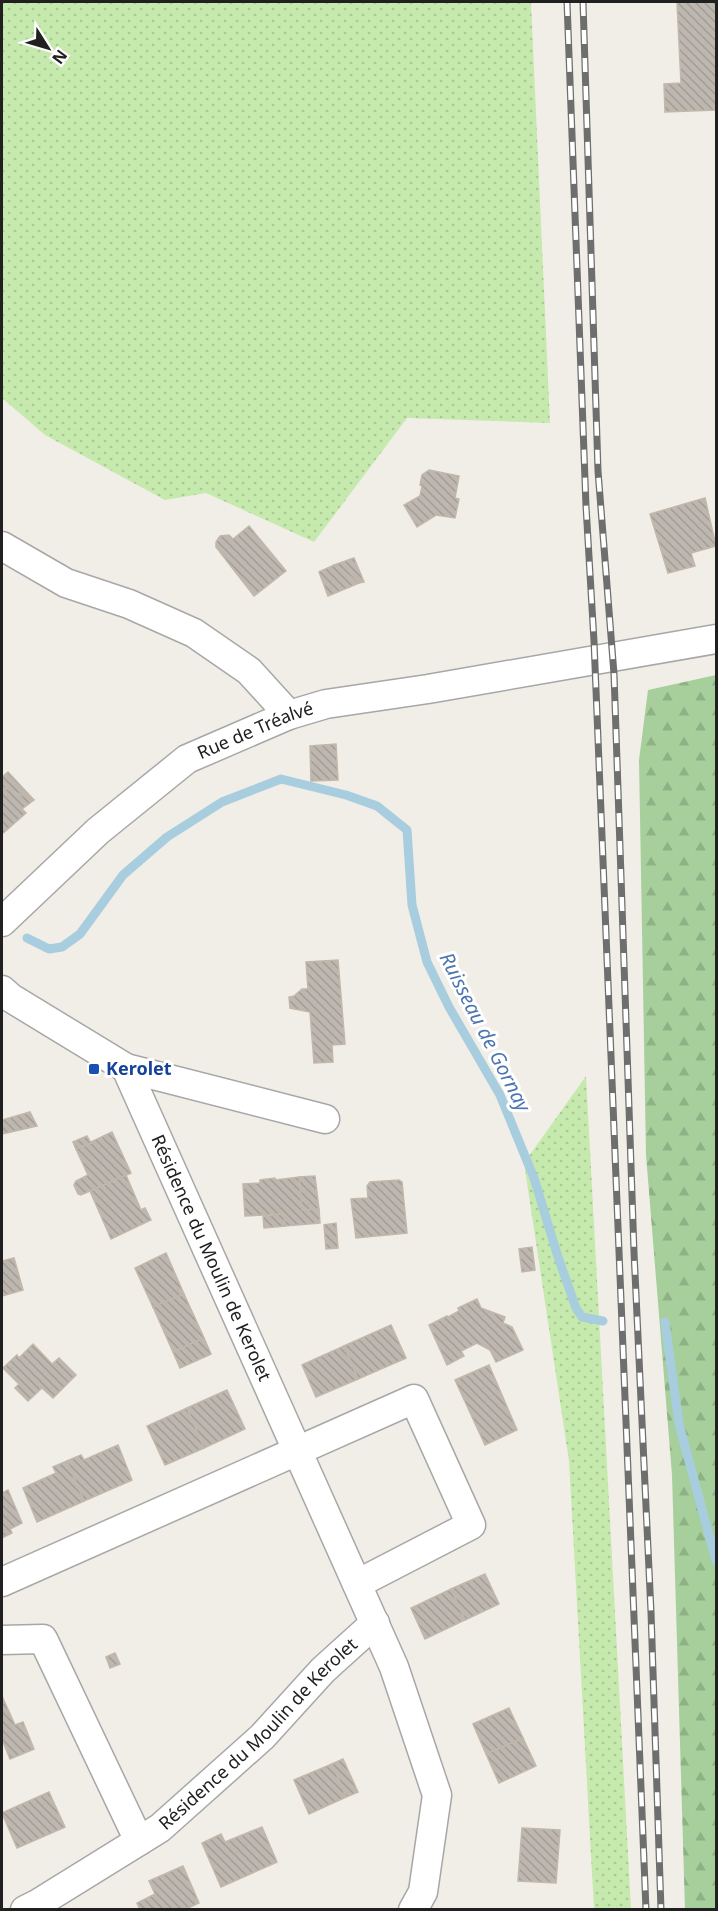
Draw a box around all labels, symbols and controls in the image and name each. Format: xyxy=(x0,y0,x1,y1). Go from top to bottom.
north arrow xyxy=(18,18,78,78)
text: N xyxy=(47,45,73,69)
street label: Rue de Tréalvé xyxy=(193,695,316,764)
water label: Ruisseau de Gornay xyxy=(434,947,538,1118)
place label: Kerolet xyxy=(106,1056,172,1080)
marker: Kerolet xyxy=(87,1062,101,1076)
street label: Résidence du Moulin de Kerolet xyxy=(146,1131,278,1385)
street label: Résidence du Moulin de Kerolet xyxy=(153,1632,362,1835)

